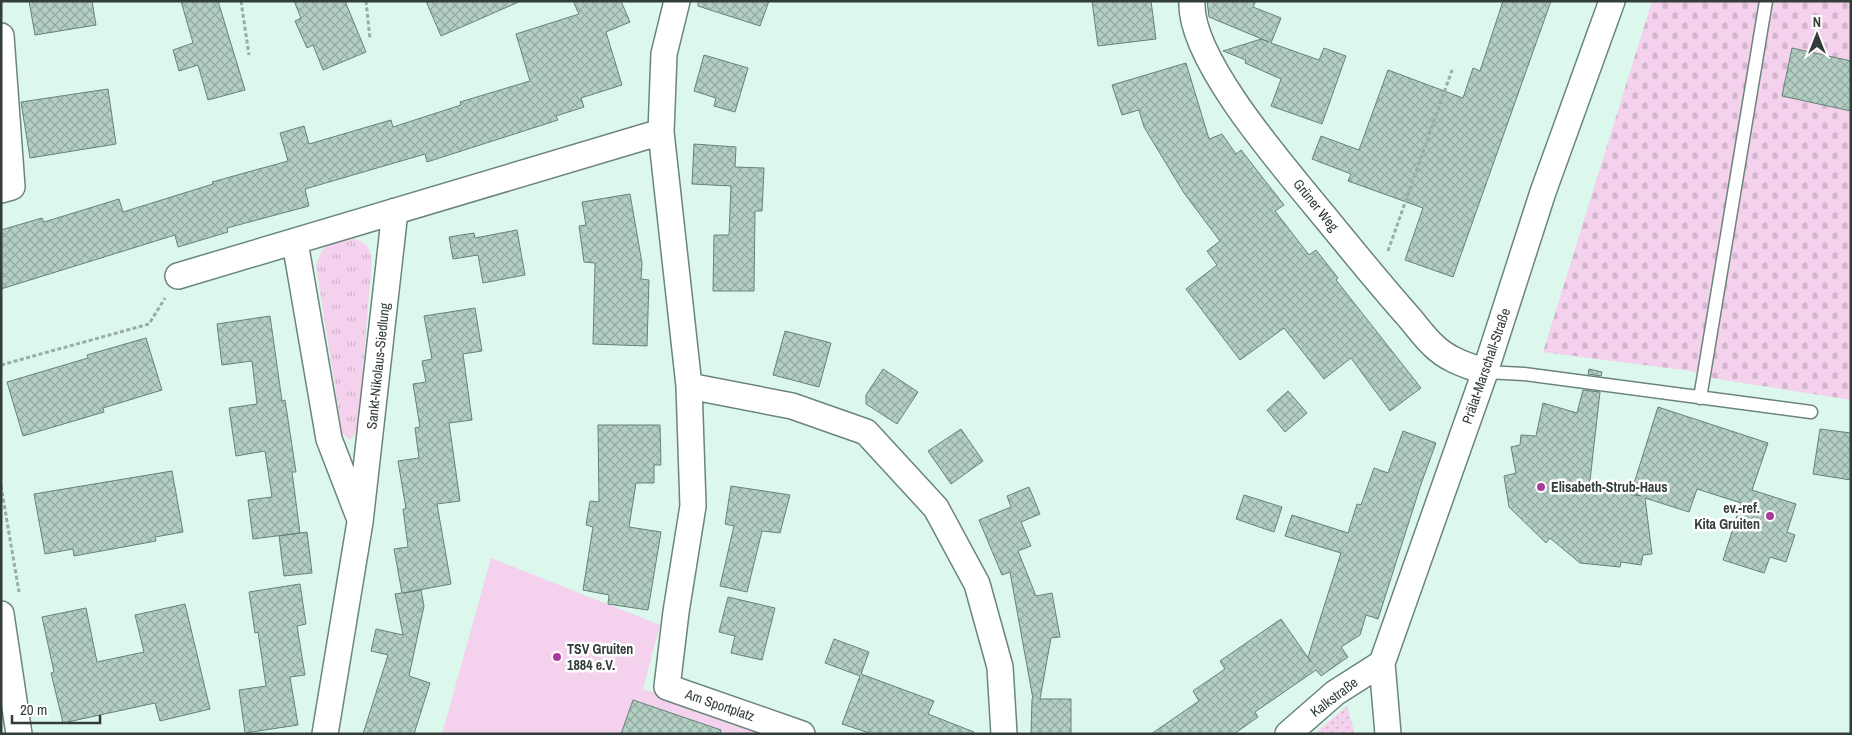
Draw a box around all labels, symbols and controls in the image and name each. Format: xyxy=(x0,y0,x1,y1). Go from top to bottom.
north arrow xyxy=(1792,10,1842,60)
text: N xyxy=(1813,13,1821,31)
street label: Grüner Weg xyxy=(1289,175,1343,235)
street label: Sankt-Nikolaus-Siedlung xyxy=(362,301,394,430)
street label: Prälat-Marschall-Straße xyxy=(1458,306,1514,426)
place label: Elisabeth-Strub-Haus xyxy=(1551,478,1668,496)
marker: Elisabeth-Strub-Haus xyxy=(1535,481,1547,493)
place label: ev.-ref. Kita Gruiten xyxy=(1694,499,1760,533)
marker: ev.-ref. Kita Gruiten xyxy=(1764,510,1776,522)
place label: TSV Gruiten 1884 e.V. xyxy=(567,640,633,674)
marker: TSV Gruiten 1884 e.V. xyxy=(551,651,563,663)
street label: Kalkstraße xyxy=(1307,673,1361,721)
street label: Am Sportplatz xyxy=(682,684,757,725)
scale bar xyxy=(12,692,100,724)
text: 20 m xyxy=(20,699,47,720)

